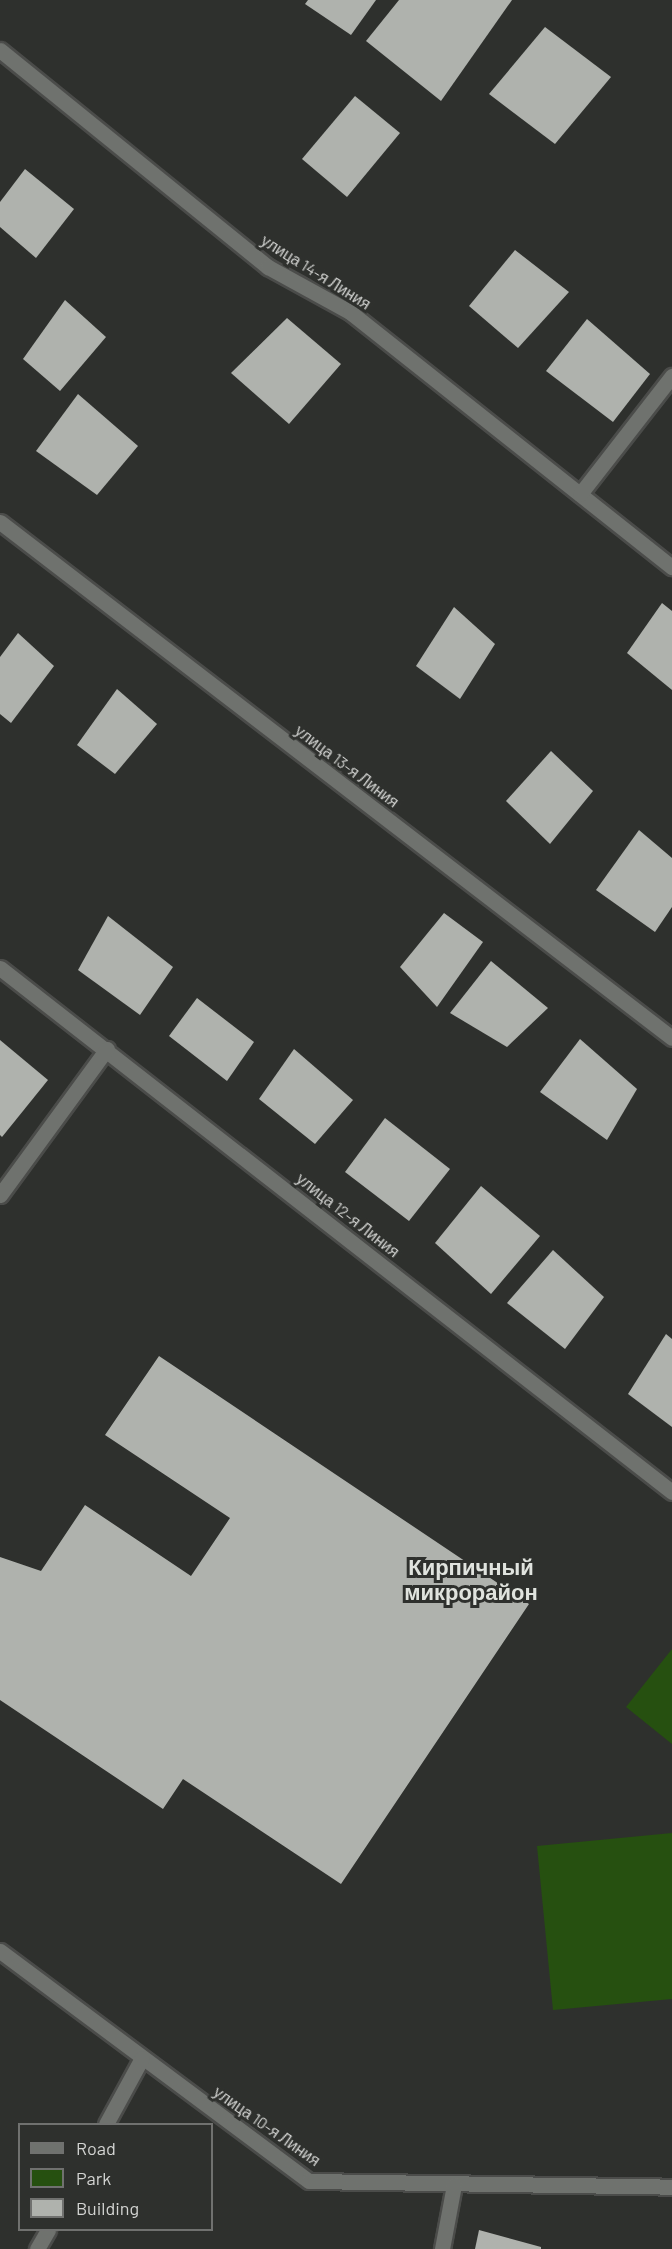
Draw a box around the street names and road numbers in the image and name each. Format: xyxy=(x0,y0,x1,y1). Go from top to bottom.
street label: улица 14-я Линия xyxy=(258,231,374,313)
street label: улица 13-я Линия xyxy=(291,721,403,811)
street label: улица 12-я Линия xyxy=(293,1169,403,1261)
street label: улица 10-я Линия xyxy=(210,2082,324,2170)

